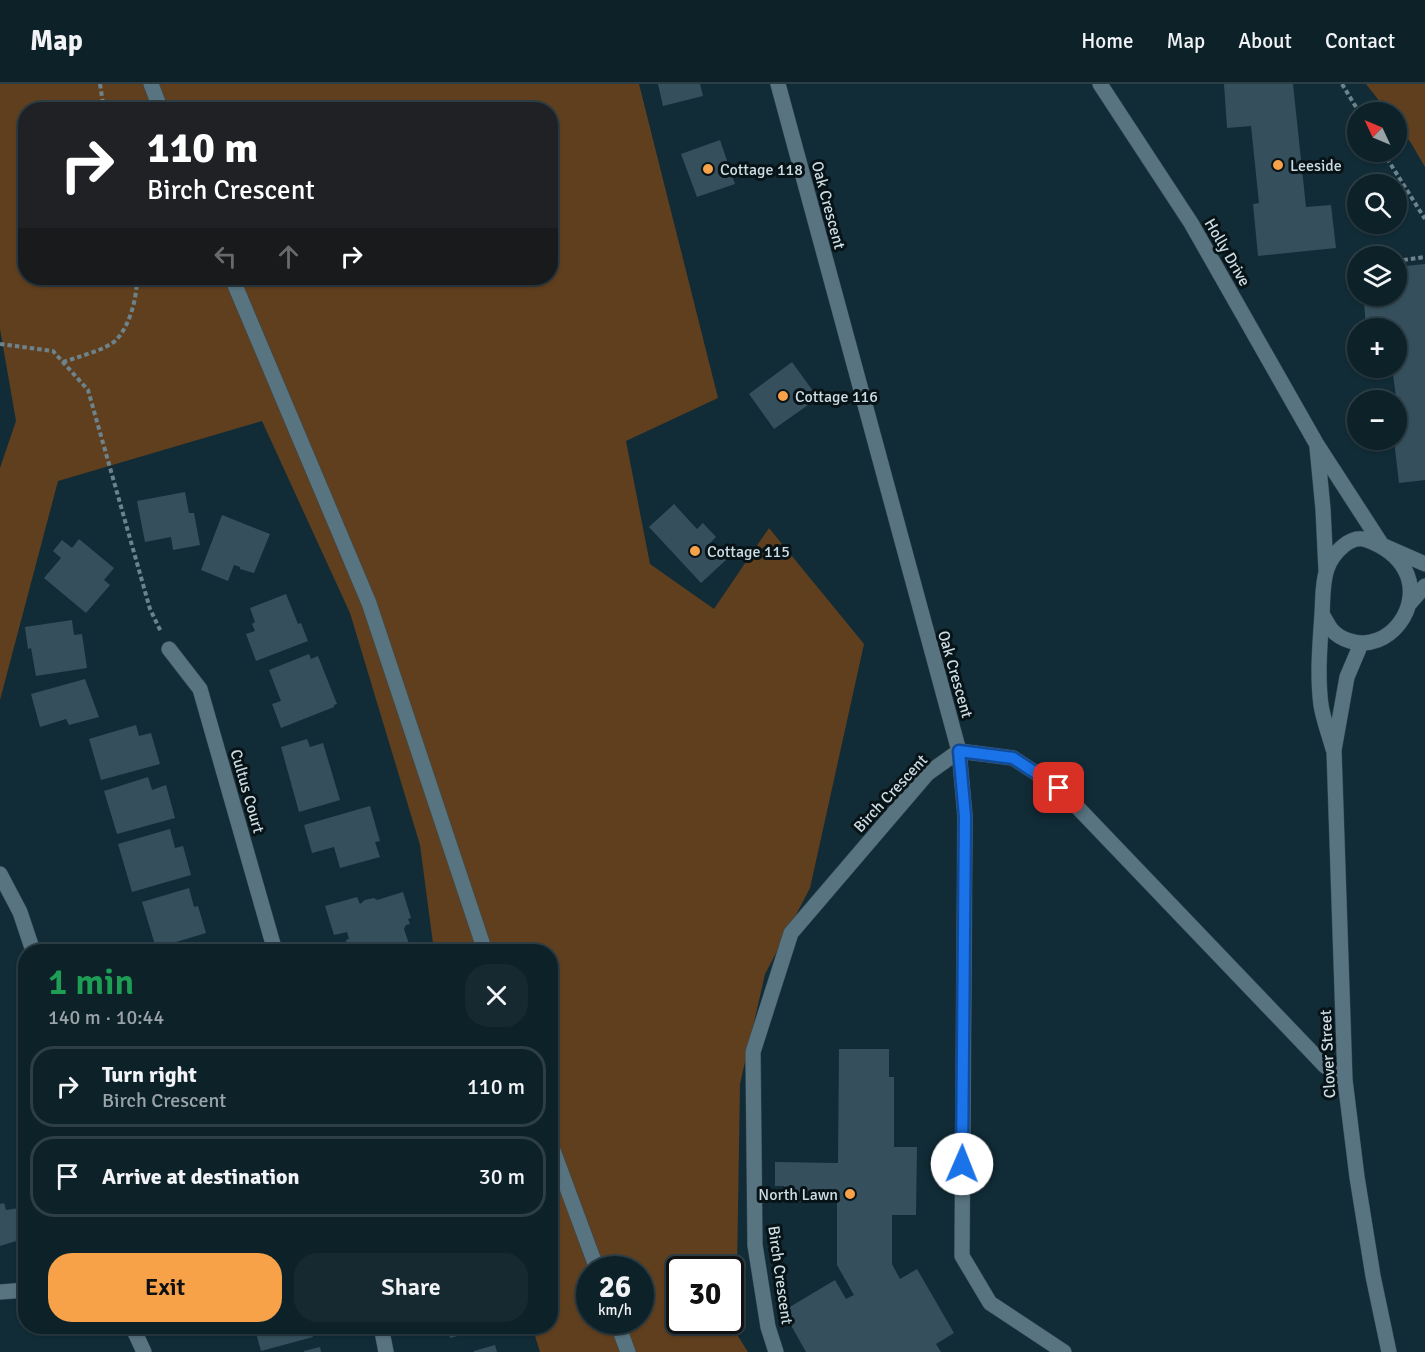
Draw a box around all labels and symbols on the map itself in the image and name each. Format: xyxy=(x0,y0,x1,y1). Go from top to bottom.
north arrow xyxy=(1347,102,1407,162)
place label: Leeside xyxy=(1290,156,1342,176)
marker: Leeside xyxy=(1271,158,1285,172)
street label: Oak Crescent xyxy=(807,159,849,252)
place label: Cottage 118 xyxy=(720,160,803,180)
marker: Cottage 118 xyxy=(701,162,715,176)
street label: Holly Drive xyxy=(1200,215,1255,290)
place label: Cottage 116 xyxy=(795,387,878,407)
marker: Cottage 116 xyxy=(776,389,790,403)
place label: Cottage 115 xyxy=(707,542,790,562)
marker: Cottage 115 xyxy=(688,544,702,558)
street label: Oak Crescent xyxy=(933,628,977,721)
street label: Cultus Court xyxy=(226,747,269,836)
street label: Birch Crescent xyxy=(850,750,932,837)
pin xyxy=(1033,762,1084,813)
street label: Clover Street xyxy=(1316,1009,1340,1099)
position arrow xyxy=(930,1132,994,1196)
place label: North Lawn xyxy=(758,1185,838,1205)
marker: North Lawn xyxy=(843,1187,857,1201)
street label: Birch Crescent xyxy=(763,1225,797,1326)
speed limit sign: 30 xyxy=(666,1256,744,1334)

